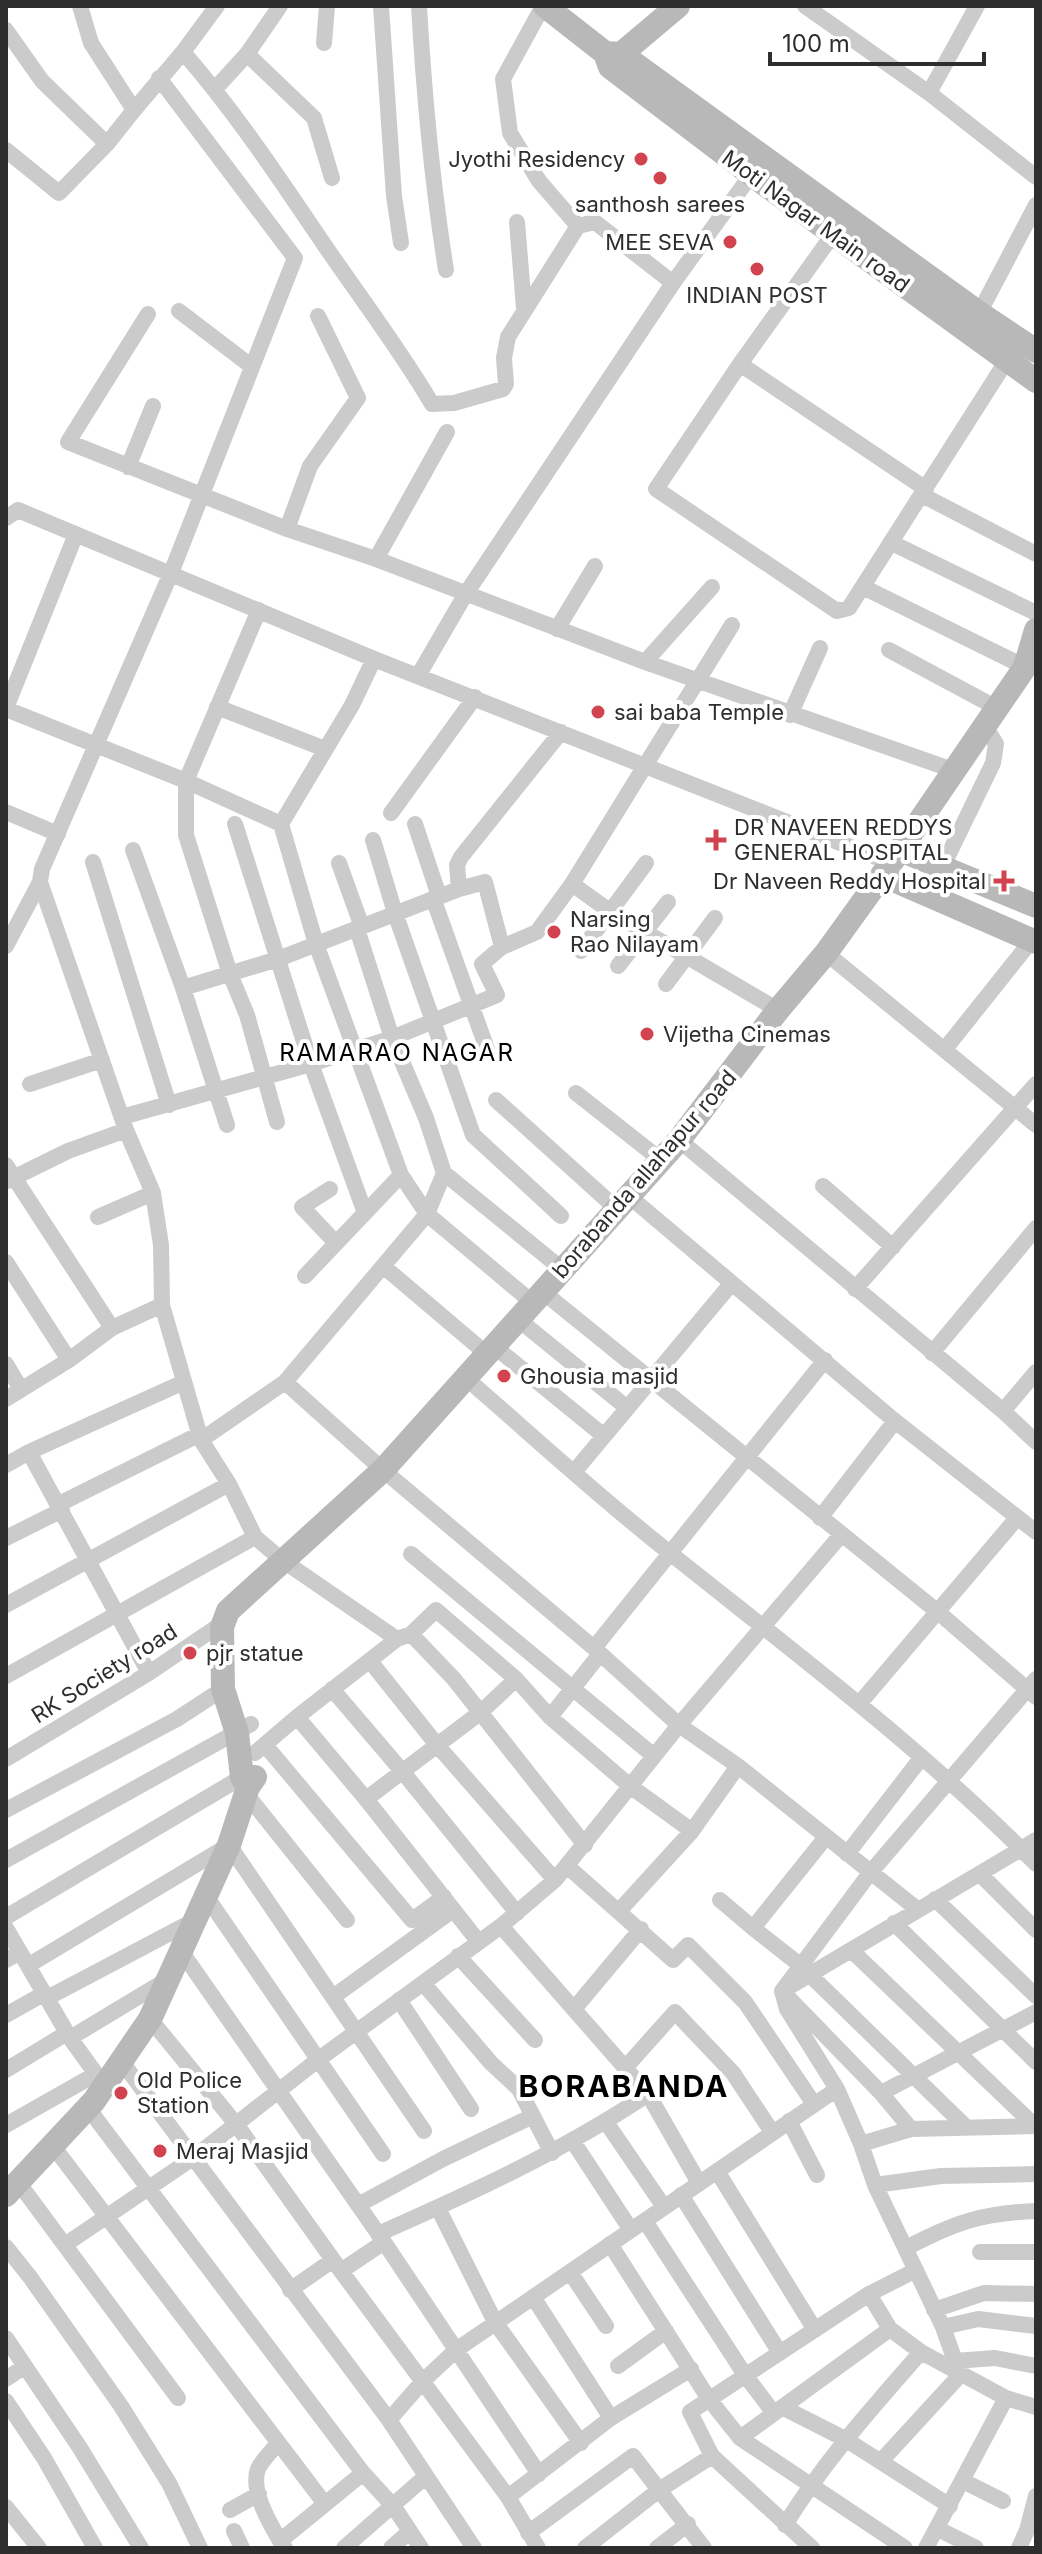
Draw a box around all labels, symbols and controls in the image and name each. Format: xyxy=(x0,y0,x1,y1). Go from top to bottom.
scale bar xyxy=(770,16,984,66)
text: 100 m xyxy=(782,29,850,58)
street label: Moti Nagar Main road xyxy=(717,144,915,298)
place label: Jyothi Residency xyxy=(448,146,625,172)
marker: Jyothi Residency xyxy=(632,150,650,168)
marker: santhosh sarees xyxy=(651,169,669,187)
place label: santhosh sarees xyxy=(575,191,745,217)
place label: MEE SEVA xyxy=(605,229,714,255)
marker: MEE SEVA xyxy=(721,233,739,251)
marker: INDIAN POST xyxy=(748,260,766,278)
place label: INDIAN POST xyxy=(686,282,828,308)
place label: sai baba Temple xyxy=(614,699,784,725)
marker: sai baba Temple xyxy=(589,703,607,721)
place label: DR NAVEEN REDDYS GENERAL HOSPITAL xyxy=(734,814,952,865)
marker: DR NAVEEN REDDYS GENERAL HOSPITAL xyxy=(705,829,727,851)
place label: Dr Naveen Reddy Hospital xyxy=(713,868,986,894)
marker: Dr Naveen Reddy Hospital xyxy=(993,870,1015,892)
place label: Narsing Rao Nilayam xyxy=(570,906,699,957)
marker: Narsing Rao Nilayam xyxy=(545,923,563,941)
place label: Vijetha Cinemas xyxy=(663,1021,831,1047)
marker: Vijetha Cinemas xyxy=(638,1025,656,1043)
district label: RAMARAO NAGAR xyxy=(279,1038,515,1067)
street label: borabanda allahapur road xyxy=(547,1065,741,1283)
place label: Ghousia masjid xyxy=(520,1363,678,1389)
marker: Ghousia masjid xyxy=(495,1367,513,1385)
street label: RK Society road xyxy=(27,1618,181,1728)
place label: pjr statue xyxy=(206,1640,304,1666)
marker: pjr statue xyxy=(181,1644,199,1662)
place label: Old Police Station xyxy=(137,2067,242,2118)
district label: BORABANDA xyxy=(519,2068,729,2104)
marker: Old Police Station xyxy=(112,2084,130,2102)
place label: Meraj Masjid xyxy=(176,2138,309,2164)
marker: Meraj Masjid xyxy=(151,2142,169,2160)

